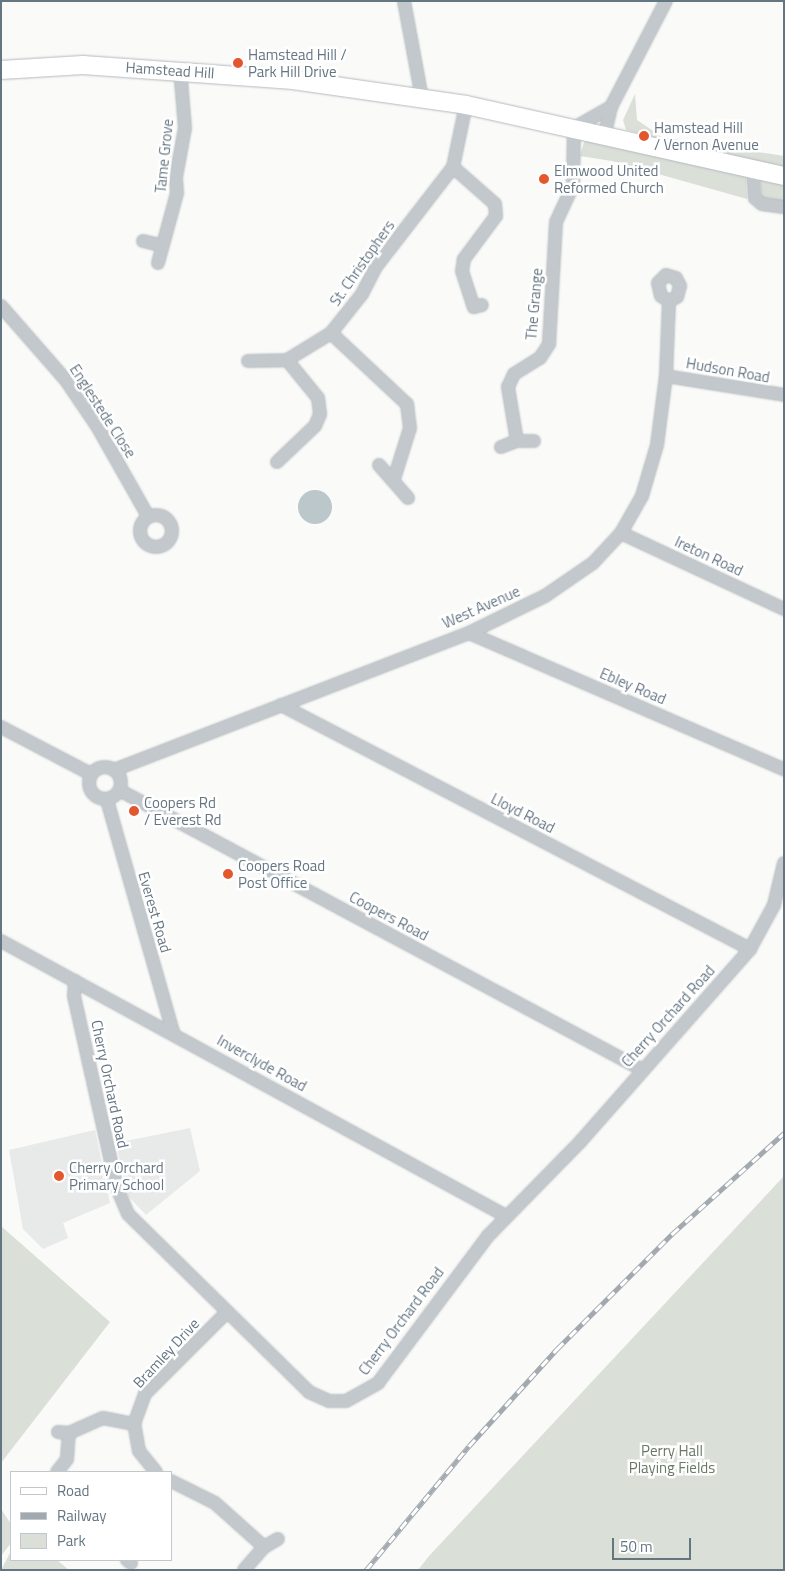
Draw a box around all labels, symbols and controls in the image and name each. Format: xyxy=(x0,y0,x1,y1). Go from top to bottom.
place label: Hamstead Hill / Park Hill Drive xyxy=(248,45,347,80)
marker: Hamstead Hill / Park Hill Drive xyxy=(232,57,244,69)
street label: Hamstead Hill xyxy=(125,58,215,82)
street label: Tame Grove xyxy=(151,118,177,194)
place label: Hamstead Hill / Vernon Avenue xyxy=(654,118,759,153)
marker: Hamstead Hill / Vernon Avenue xyxy=(638,130,650,142)
place label: Elmwood United Reformed Church xyxy=(554,161,664,196)
marker: Elmwood United Reformed Church xyxy=(538,173,550,185)
street label: St. Christophers xyxy=(326,217,398,309)
street label: The Grange xyxy=(522,267,546,341)
street label: Hudson Road xyxy=(685,354,771,386)
street label: Englestede Close xyxy=(66,361,140,461)
street label: Ireton Road xyxy=(672,532,746,580)
street label: West Avenue xyxy=(439,582,523,632)
street label: Ebley Road xyxy=(597,664,669,708)
street label: Lloyd Road xyxy=(488,789,558,837)
place label: Coopers Rd / Everest Rd xyxy=(144,793,221,828)
marker: Coopers Rd / Everest Rd xyxy=(128,805,140,817)
place label: Coopers Road Post Office xyxy=(238,856,325,891)
marker: Coopers Road Post Office xyxy=(222,868,234,880)
street label: Everest Road xyxy=(135,869,175,955)
street label: Coopers Road xyxy=(346,888,432,944)
street label: Cherry Orchard Road xyxy=(618,961,718,1071)
street label: Cherry Orchard Road xyxy=(88,1018,132,1150)
street label: Inverclyde Road xyxy=(214,1031,310,1095)
place label: Cherry Orchard Primary School xyxy=(69,1158,164,1193)
marker: Cherry Orchard Primary School xyxy=(53,1170,65,1182)
street label: Cherry Orchard Road xyxy=(355,1263,447,1379)
street label: Bramley Drive xyxy=(129,1314,203,1392)
park label: Perry Hall Playing Fields xyxy=(629,1441,715,1476)
legend xyxy=(10,1471,172,1561)
text: Road xyxy=(57,1479,89,1502)
text: Railway xyxy=(57,1504,107,1527)
scale bar xyxy=(615,1528,694,1560)
text: Park xyxy=(57,1529,86,1552)
text: 50 m xyxy=(620,1535,653,1558)

